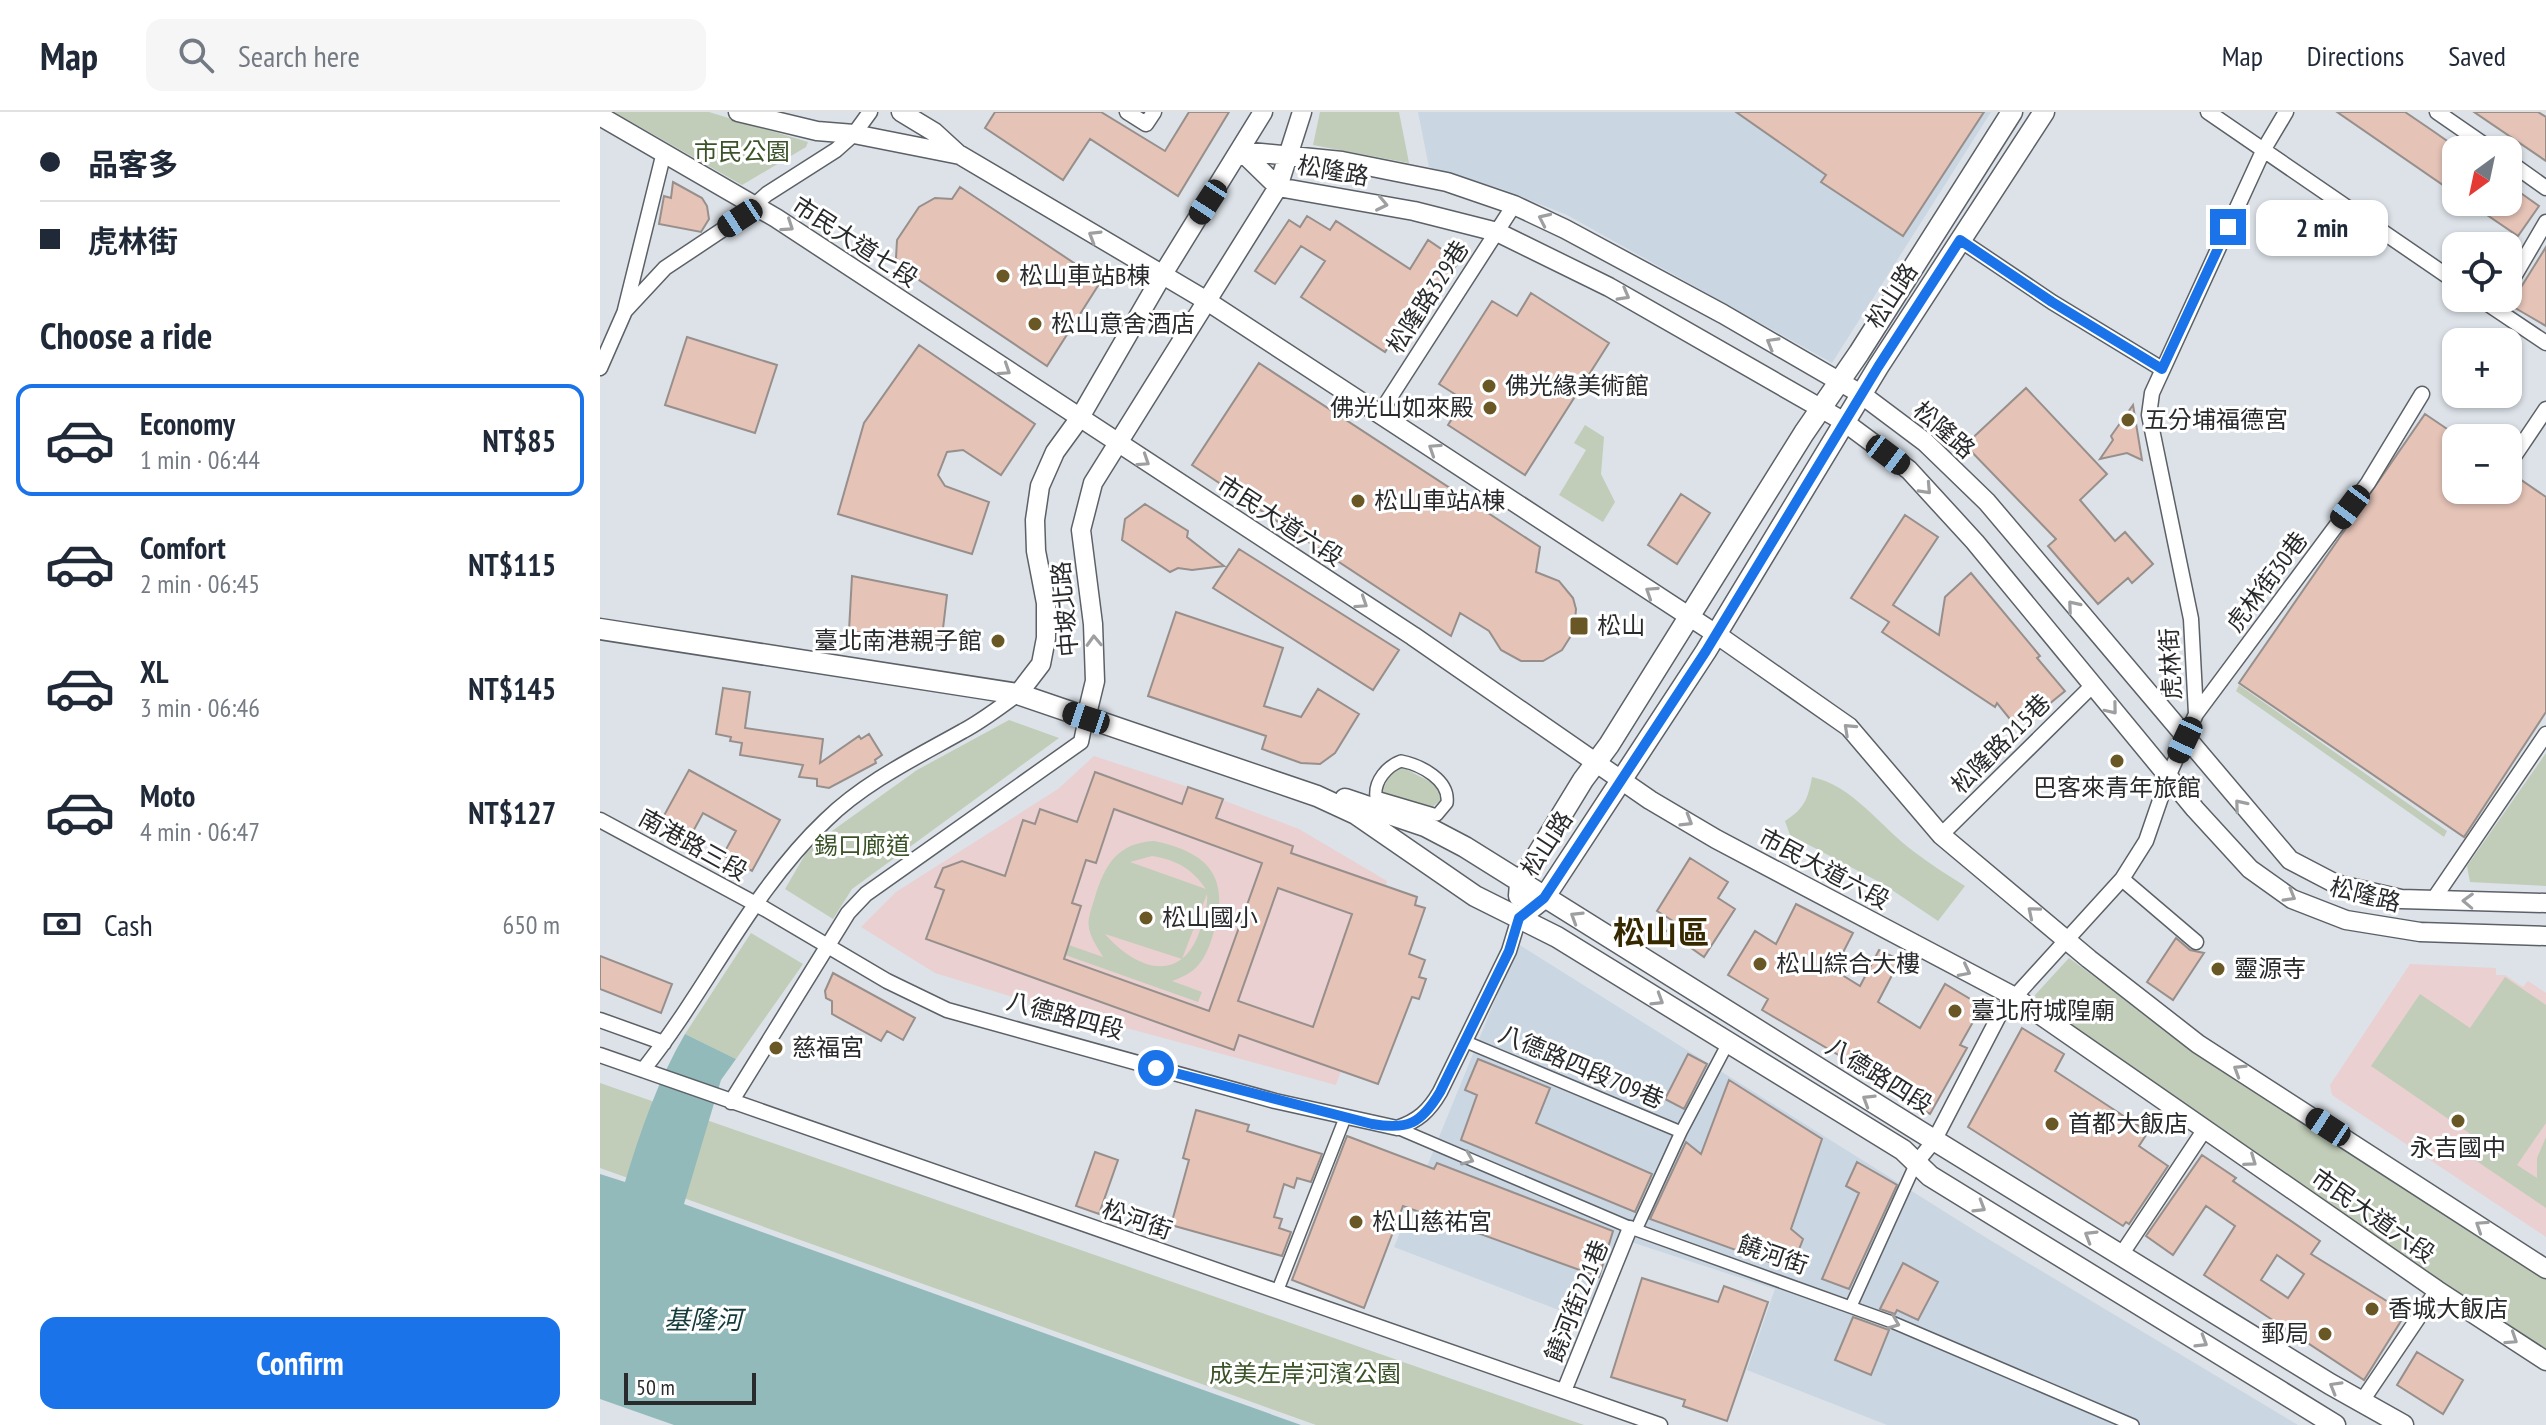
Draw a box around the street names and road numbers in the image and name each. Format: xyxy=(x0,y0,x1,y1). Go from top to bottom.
street label: 松隆路 xyxy=(1295,149,1371,192)
street label: 市民大道七段 xyxy=(786,189,924,294)
street label: 松隆路329巷 xyxy=(1380,234,1476,359)
street label: 松山路 xyxy=(1859,257,1924,334)
street label: 松隆路 xyxy=(1907,394,1982,465)
street label: 市民大道六段 xyxy=(1211,468,1349,573)
street label: 虎林街30巷 xyxy=(2219,525,2314,638)
street label: 中坡北路 xyxy=(1045,560,1084,658)
street label: 虎林街 xyxy=(2153,627,2188,701)
street label: 松隆路215巷 xyxy=(1944,687,2057,800)
street label: 南港路三段 xyxy=(633,802,753,887)
street label: 松山路 xyxy=(1514,805,1579,882)
street label: 市民大道六段 xyxy=(1753,821,1895,916)
street label: 松隆路 xyxy=(2326,871,2404,918)
street label: 八德路四段 xyxy=(1003,985,1127,1046)
street label: 八德路四段709巷 xyxy=(1494,1018,1668,1115)
street label: 八德路四段 xyxy=(1820,1031,1938,1121)
street label: 市民大道六段 xyxy=(2305,1162,2441,1270)
street label: 松河街 xyxy=(1098,1193,1176,1246)
street label: 饒河街 xyxy=(1734,1228,1812,1281)
street label: 饒河街221巷 xyxy=(1538,1235,1615,1366)

